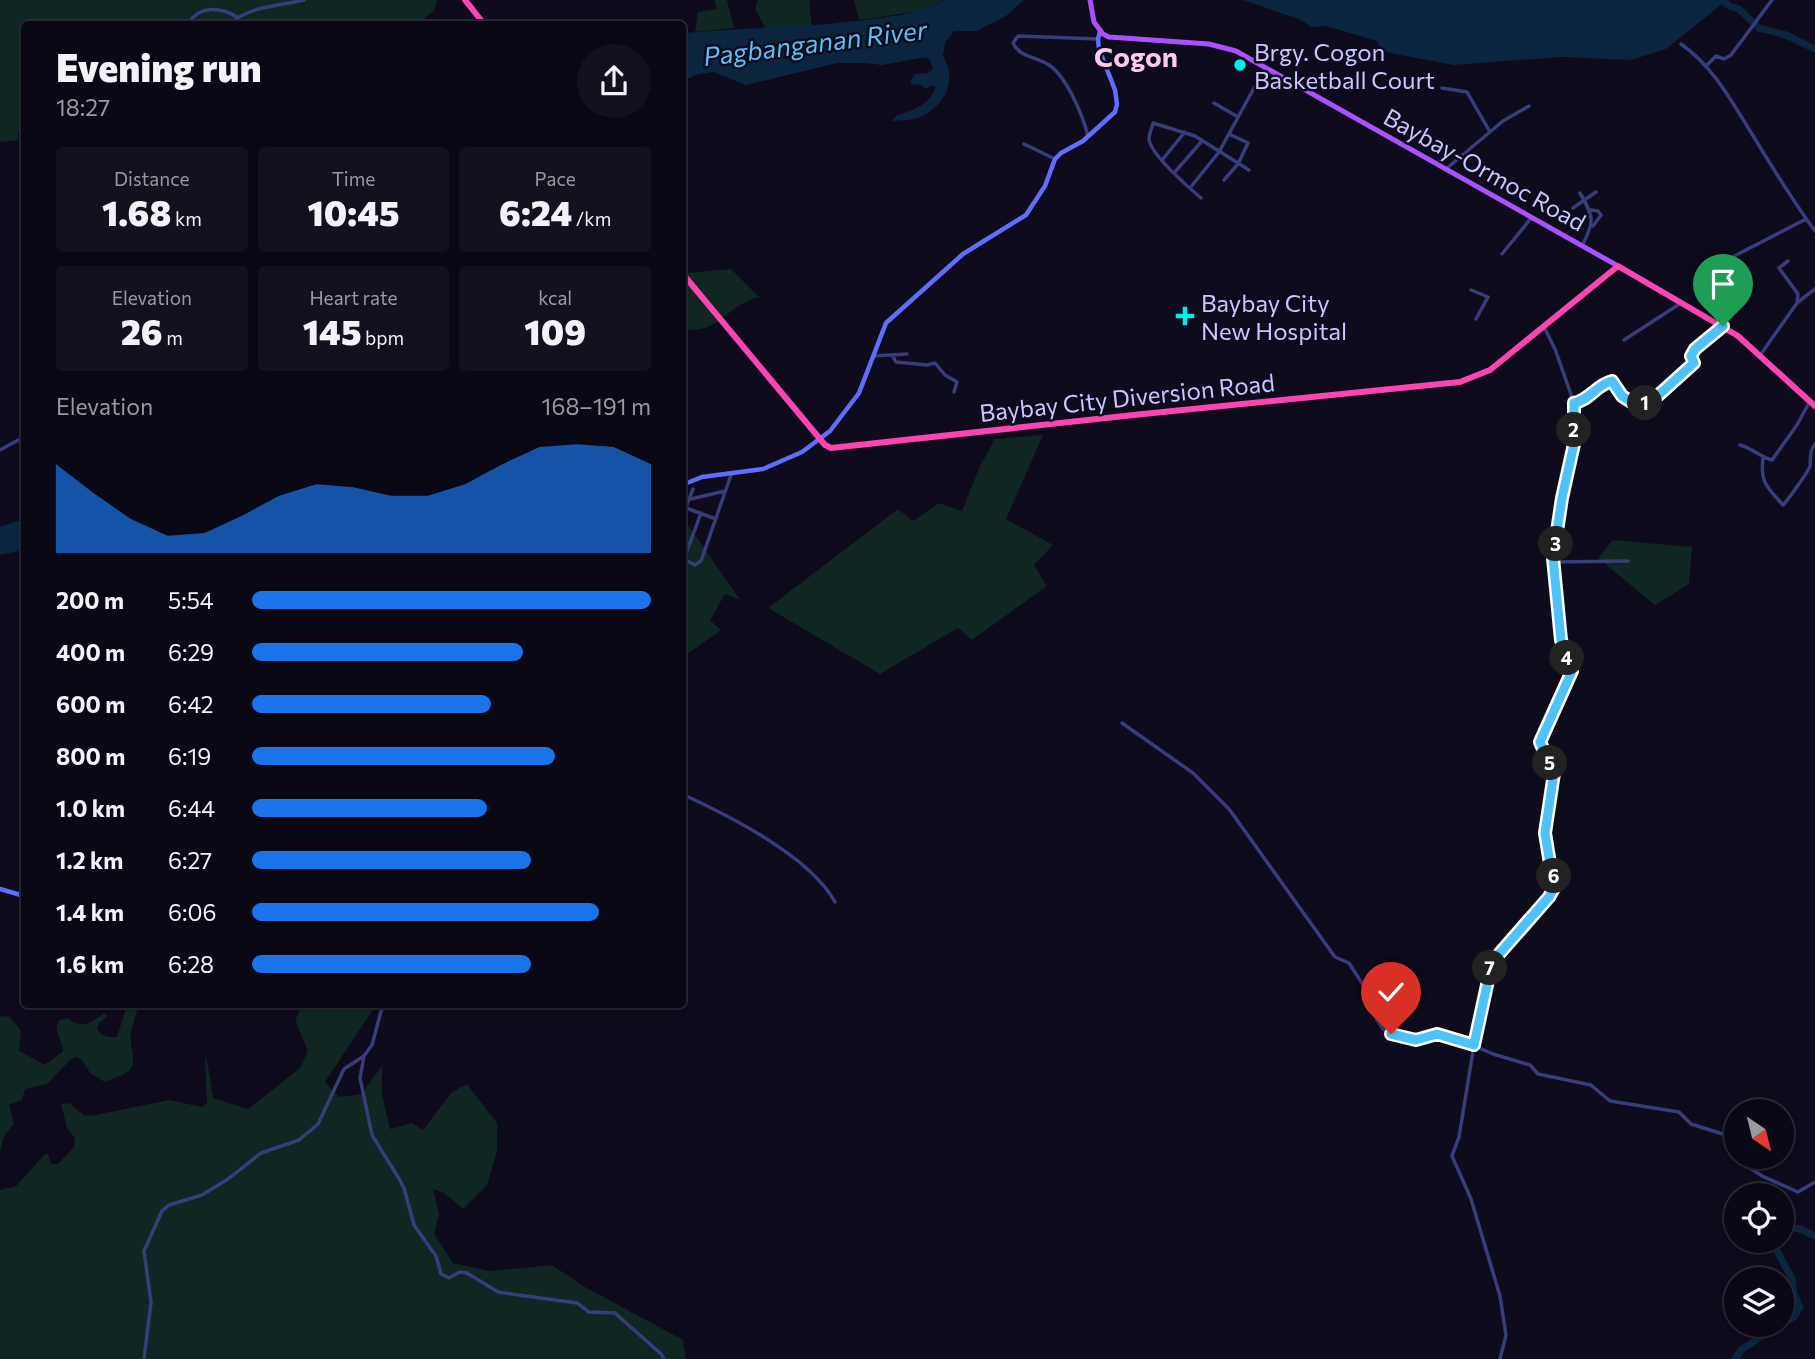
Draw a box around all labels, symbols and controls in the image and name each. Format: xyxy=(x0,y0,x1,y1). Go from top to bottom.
water label: Pagbanganan River xyxy=(701,13,930,71)
place label: Brgy. Cogon Basketball Court xyxy=(1254,37,1435,94)
district label: Cogon xyxy=(1094,39,1178,73)
text: Evening run xyxy=(56,43,262,90)
button: share xyxy=(577,44,651,118)
marker: Brgy. Cogon Basketball Court xyxy=(1232,57,1248,73)
text: 18:27 xyxy=(56,93,110,121)
street label: Baybay-Ormoc Road xyxy=(1379,101,1591,237)
text: Distance xyxy=(114,167,190,190)
text: Time xyxy=(332,167,375,190)
text: Pace xyxy=(535,167,576,190)
text: 1.68 xyxy=(102,190,171,233)
text: 10:45 xyxy=(308,190,399,233)
text: 6:24 xyxy=(499,190,572,233)
text: km xyxy=(171,207,202,230)
text: /km xyxy=(572,207,611,230)
pin xyxy=(1693,254,1753,326)
icon: arrive xyxy=(1704,265,1742,303)
text: Elevation xyxy=(112,286,192,309)
text: Heart rate xyxy=(309,286,398,309)
text: kcal xyxy=(538,286,572,309)
place label: Baybay City New Hospital xyxy=(1201,288,1347,345)
marker: Baybay City New Hospital xyxy=(1175,306,1195,326)
text: 26 xyxy=(121,309,163,352)
text: 145 xyxy=(303,309,361,352)
text: 109 xyxy=(524,309,586,352)
text: m xyxy=(163,326,183,349)
text: bpm xyxy=(361,326,404,349)
street label: Baybay City Diversion Road xyxy=(978,367,1276,427)
pin: 1 xyxy=(1628,386,1662,420)
text: 1 xyxy=(1640,391,1649,414)
text: Elevation xyxy=(56,392,153,420)
text: 168–191 m xyxy=(542,392,651,420)
pin: 2 xyxy=(1556,412,1592,448)
text: 2 xyxy=(1568,418,1579,441)
pin: 3 xyxy=(1538,526,1574,562)
text: 3 xyxy=(1550,532,1561,555)
text: 200 m xyxy=(56,586,124,614)
text: 5:54 xyxy=(168,586,214,614)
text: 400 m xyxy=(56,638,125,666)
text: 6:29 xyxy=(168,638,214,666)
pin: 4 xyxy=(1550,640,1584,676)
text: 4 xyxy=(1561,646,1572,669)
text: 600 m xyxy=(56,690,125,718)
text: 6:42 xyxy=(168,690,214,718)
text: 800 m xyxy=(56,742,125,770)
text: 6:19 xyxy=(168,742,211,770)
pin: 5 xyxy=(1532,746,1568,780)
text: 5 xyxy=(1544,751,1555,774)
text: 1.0 km xyxy=(56,794,125,822)
text: 6:44 xyxy=(168,794,215,822)
text: 1.2 km xyxy=(56,846,123,874)
text: 6:27 xyxy=(168,846,212,874)
pin: 6 xyxy=(1536,858,1572,894)
text: 6 xyxy=(1548,864,1559,887)
text: 1.4 km xyxy=(56,898,124,926)
text: 6:06 xyxy=(168,898,216,926)
text: 1.6 km xyxy=(56,950,124,978)
text: 6:28 xyxy=(168,950,214,978)
pin: 7 xyxy=(1472,950,1508,986)
text: 7 xyxy=(1484,956,1495,979)
pin xyxy=(1361,962,1421,1034)
icon: check xyxy=(1372,973,1410,1011)
north arrow xyxy=(1724,1099,1794,1169)
map controls xyxy=(1724,1099,1794,1337)
button: locate xyxy=(1724,1183,1794,1253)
button: layers xyxy=(1724,1267,1794,1337)

